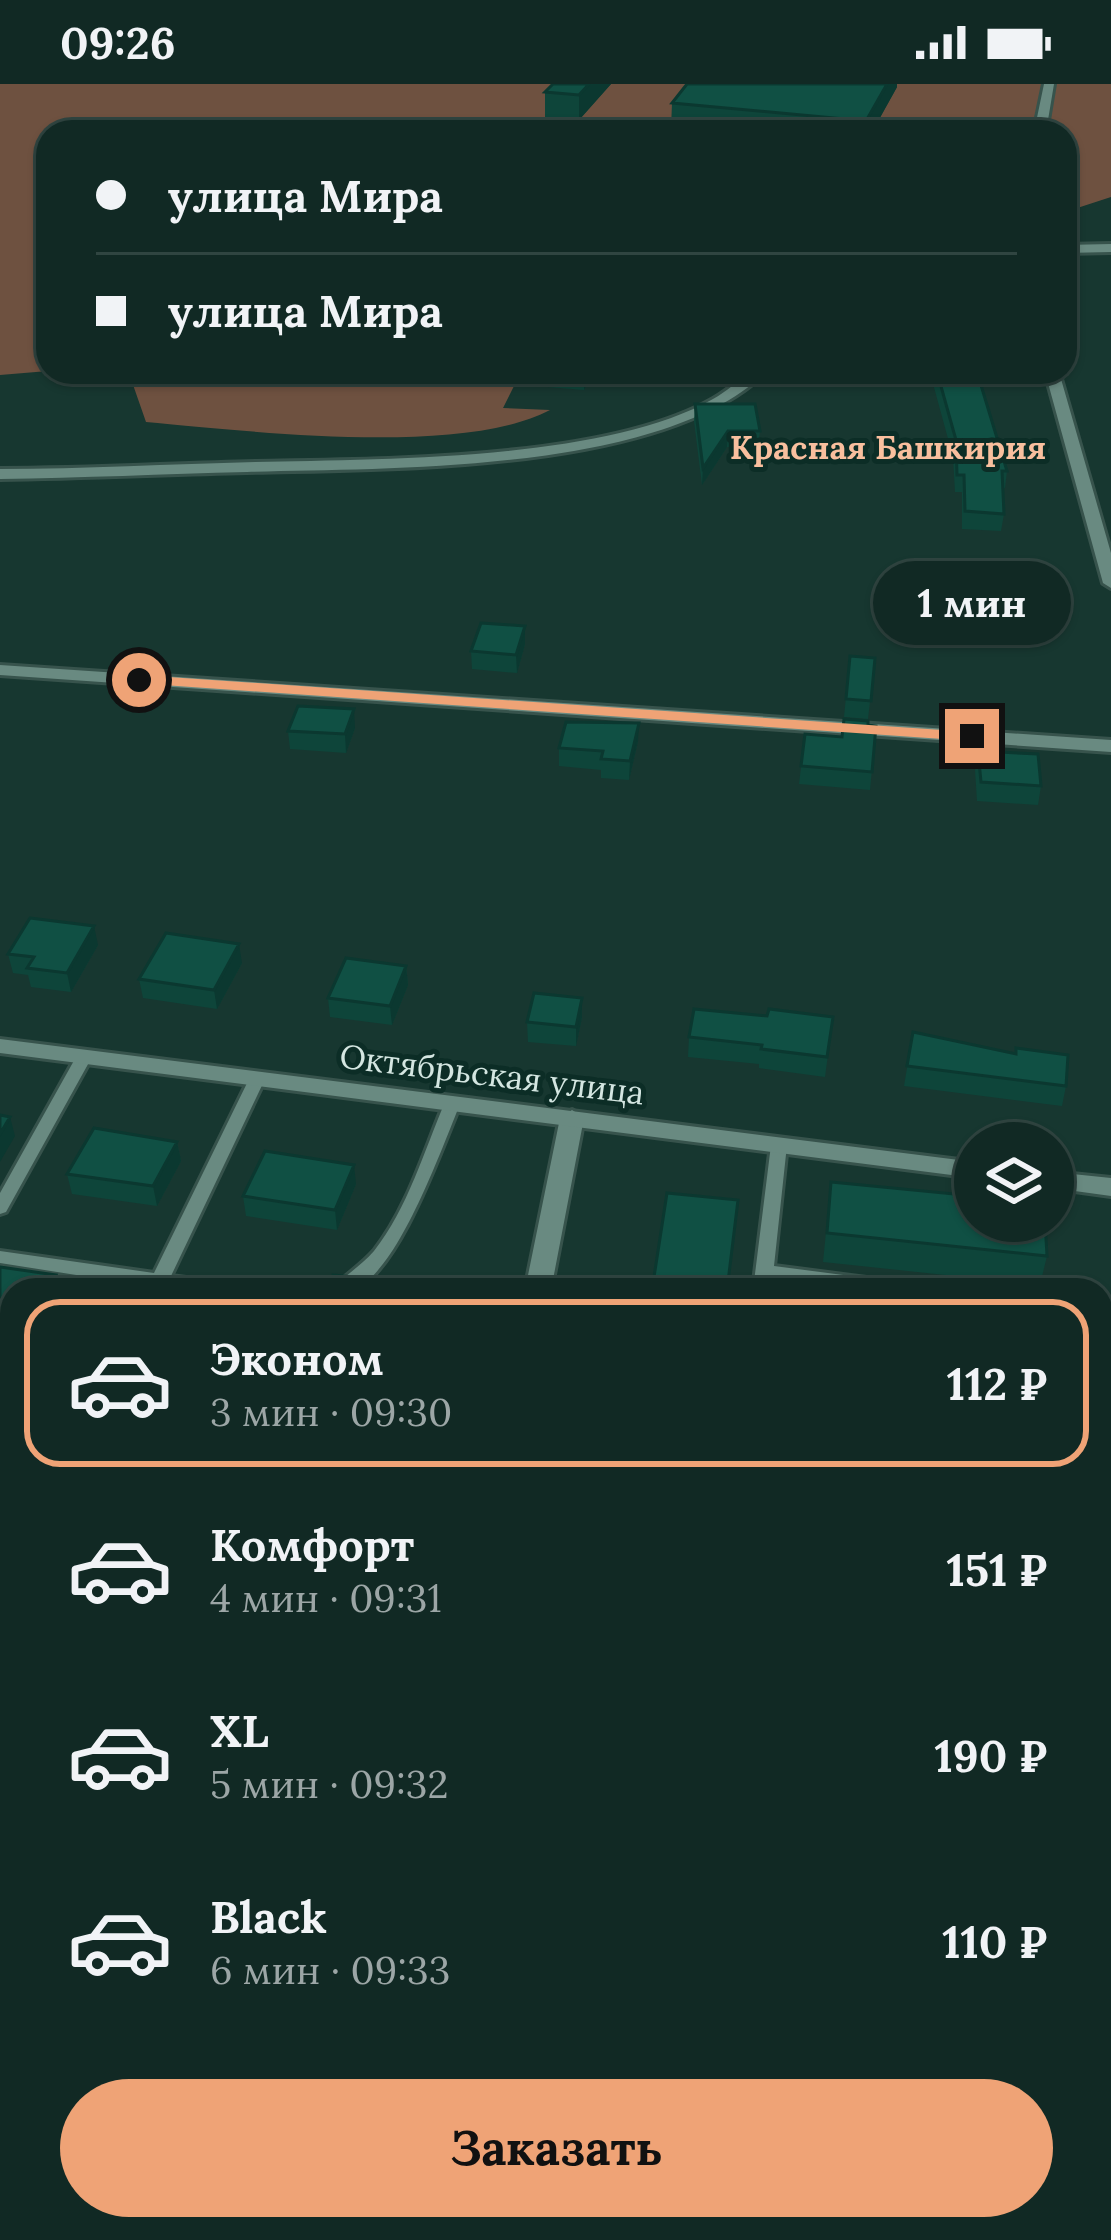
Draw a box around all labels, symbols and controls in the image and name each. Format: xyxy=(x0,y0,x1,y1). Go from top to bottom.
text: 09:26 xyxy=(60,14,176,71)
text: улица Мира xyxy=(168,167,443,224)
text: улица Мира xyxy=(168,282,443,339)
district label: Красная Башкирия xyxy=(730,426,1046,468)
callout: 1 мин xyxy=(873,562,1071,646)
text: 1 мин xyxy=(918,578,1026,628)
route start xyxy=(112,653,166,707)
route end xyxy=(945,709,999,763)
street label: Октябрьская улица xyxy=(337,1034,647,1114)
map controls xyxy=(954,1122,1074,1242)
button: layers xyxy=(954,1122,1074,1242)
icon: car xyxy=(66,1329,174,1437)
text: Эконом xyxy=(210,1330,384,1387)
text: 112 ₽ xyxy=(947,1355,1047,1412)
text: 3 мин · 09:30 xyxy=(210,1387,452,1437)
icon: car xyxy=(66,1515,174,1623)
text: Комфорт xyxy=(210,1516,414,1573)
text: 151 ₽ xyxy=(946,1541,1047,1598)
text: 4 мин · 09:31 xyxy=(210,1573,442,1623)
icon: car xyxy=(66,1701,174,1809)
text: XL xyxy=(210,1702,269,1759)
text: 190 ₽ xyxy=(934,1727,1047,1784)
text: 5 мин · 09:32 xyxy=(210,1759,448,1809)
icon: car xyxy=(66,1887,174,1995)
text: Black xyxy=(210,1888,327,1945)
text: 110 ₽ xyxy=(942,1913,1047,1970)
text: 6 мин · 09:33 xyxy=(210,1945,451,1995)
button: Заказать xyxy=(60,2079,1053,2217)

